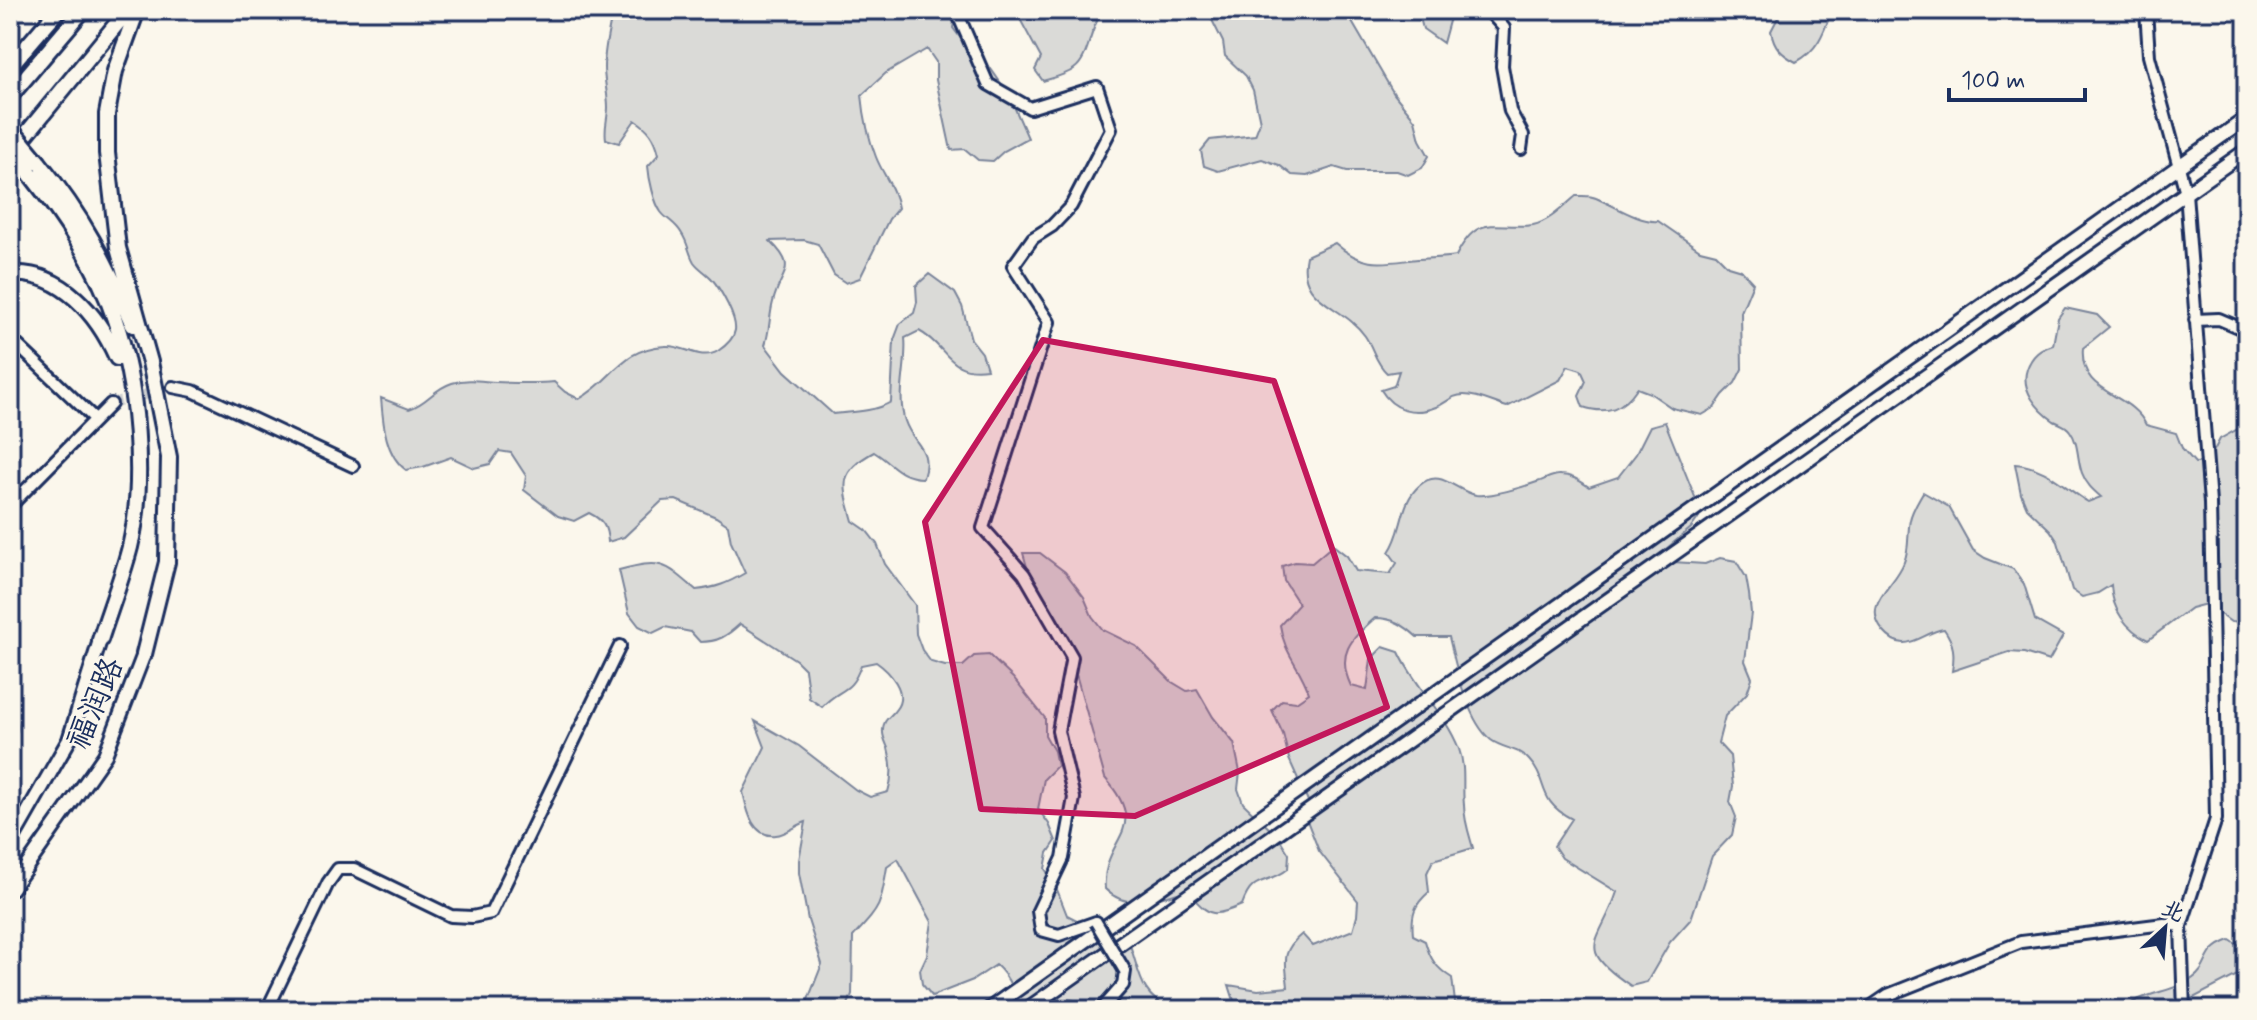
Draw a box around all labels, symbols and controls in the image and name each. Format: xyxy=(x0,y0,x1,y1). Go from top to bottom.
scale bar xyxy=(1949,52,2085,102)
text: 100 m xyxy=(1961,66,2025,97)
street label: 福润路 xyxy=(58,651,134,756)
north arrow xyxy=(2125,888,2205,968)
text: 北 xyxy=(2157,894,2189,929)

